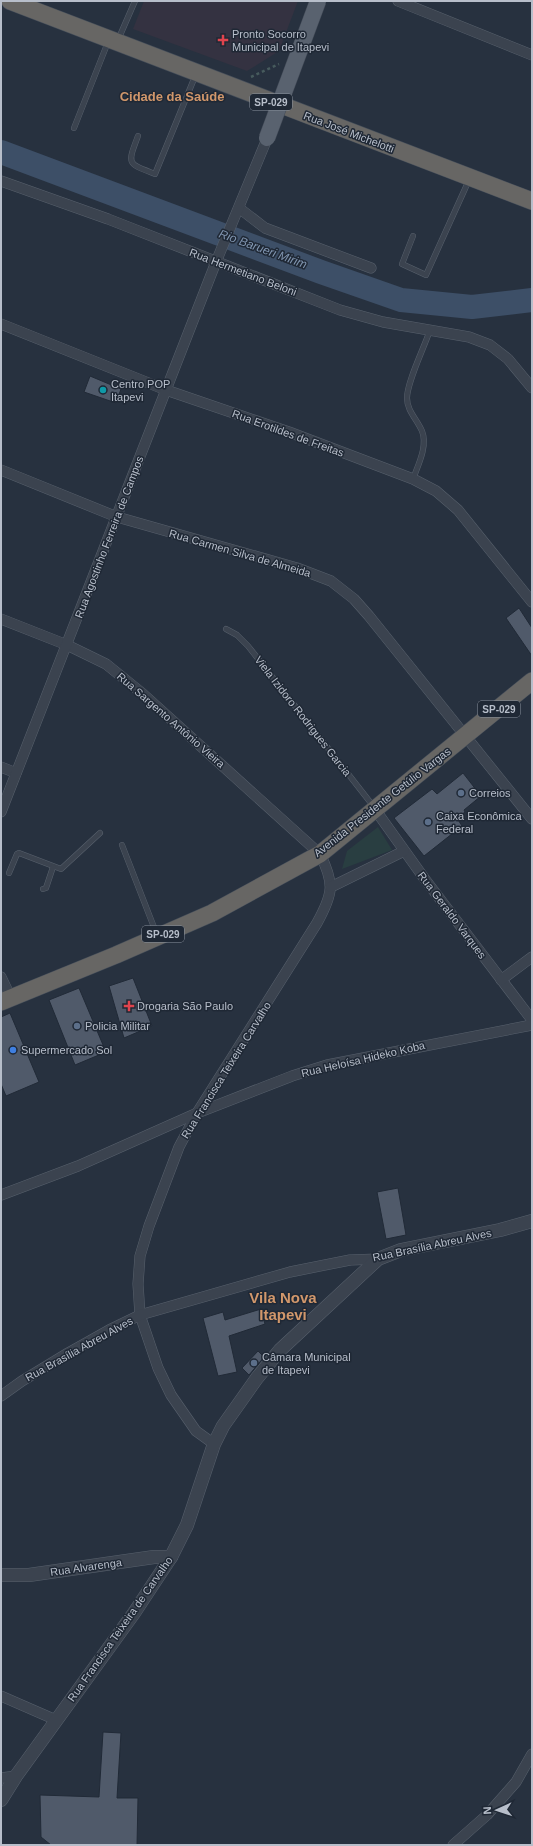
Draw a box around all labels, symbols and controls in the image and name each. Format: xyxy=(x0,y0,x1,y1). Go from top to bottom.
place label: Pronto Socorro Municipal de Itapevi xyxy=(232,28,329,53)
marker: Pronto Socorro Municipal de Itapevi xyxy=(217,34,229,46)
district label: Cidade da Saúde xyxy=(120,89,224,104)
road number: SP-029 xyxy=(250,94,292,110)
street label: Rua José Michelotti xyxy=(302,109,396,155)
water label: Rio Barueri Mirim xyxy=(217,227,309,271)
street label: Rua Hermetiano Beloni xyxy=(188,246,298,298)
place label: Centro POP Itapevi xyxy=(111,378,170,403)
marker: Centro POP Itapevi xyxy=(98,385,108,395)
street label: Rua Erotildes de Freitas xyxy=(231,407,346,459)
street label: Rua Agostinho Ferreira de Campos xyxy=(73,454,146,620)
street label: Rua Carmen Silva de Almeida xyxy=(168,527,313,579)
street label: Viela Izidoro Rodrigues Garcia xyxy=(252,654,354,779)
street label: Rua Sargento Antônio Vieira xyxy=(115,670,228,771)
road number: SP-029 xyxy=(478,701,520,717)
street label: Avenida Presidente Getúlio Vargas xyxy=(311,745,453,859)
place label: Correios xyxy=(469,787,511,799)
marker: Correios xyxy=(456,788,466,798)
place label: Caixa Econômica Federal xyxy=(436,810,522,835)
marker: Caixa Econômica Federal xyxy=(423,817,433,827)
street label: Rua Geraldo Varques xyxy=(415,869,489,961)
road number: SP-029 xyxy=(142,926,184,942)
place label: Drogaria São Paulo xyxy=(137,1000,233,1012)
street label: Rua Francisca Teixeira Carvalho xyxy=(179,1000,273,1140)
marker: Drogaria São Paulo xyxy=(124,1001,134,1011)
place label: Policia Militar xyxy=(85,1020,150,1032)
marker: Policia Militar xyxy=(72,1021,82,1031)
street label: Rua Heloísa Hideko Koba xyxy=(300,1039,427,1079)
place label: Supermercado Sol xyxy=(21,1044,112,1056)
marker: Supermercado Sol xyxy=(8,1045,18,1055)
street label: Rua Brasília Abreu Alves xyxy=(372,1226,493,1263)
district label: Vila Nova Itapevi xyxy=(249,1289,317,1323)
street label: Rua Brasília Abreu Alves xyxy=(23,1314,135,1384)
place label: Câmara Municipal de Itapevi xyxy=(262,1351,351,1376)
marker: Câmara Municipal de Itapevi xyxy=(249,1358,259,1368)
street label: Rua Francisca Teixeira de Carvalho xyxy=(65,1554,175,1704)
street label: Rua Alvarenga xyxy=(49,1556,123,1578)
north arrow xyxy=(477,1790,517,1830)
text: N xyxy=(481,1806,493,1815)

